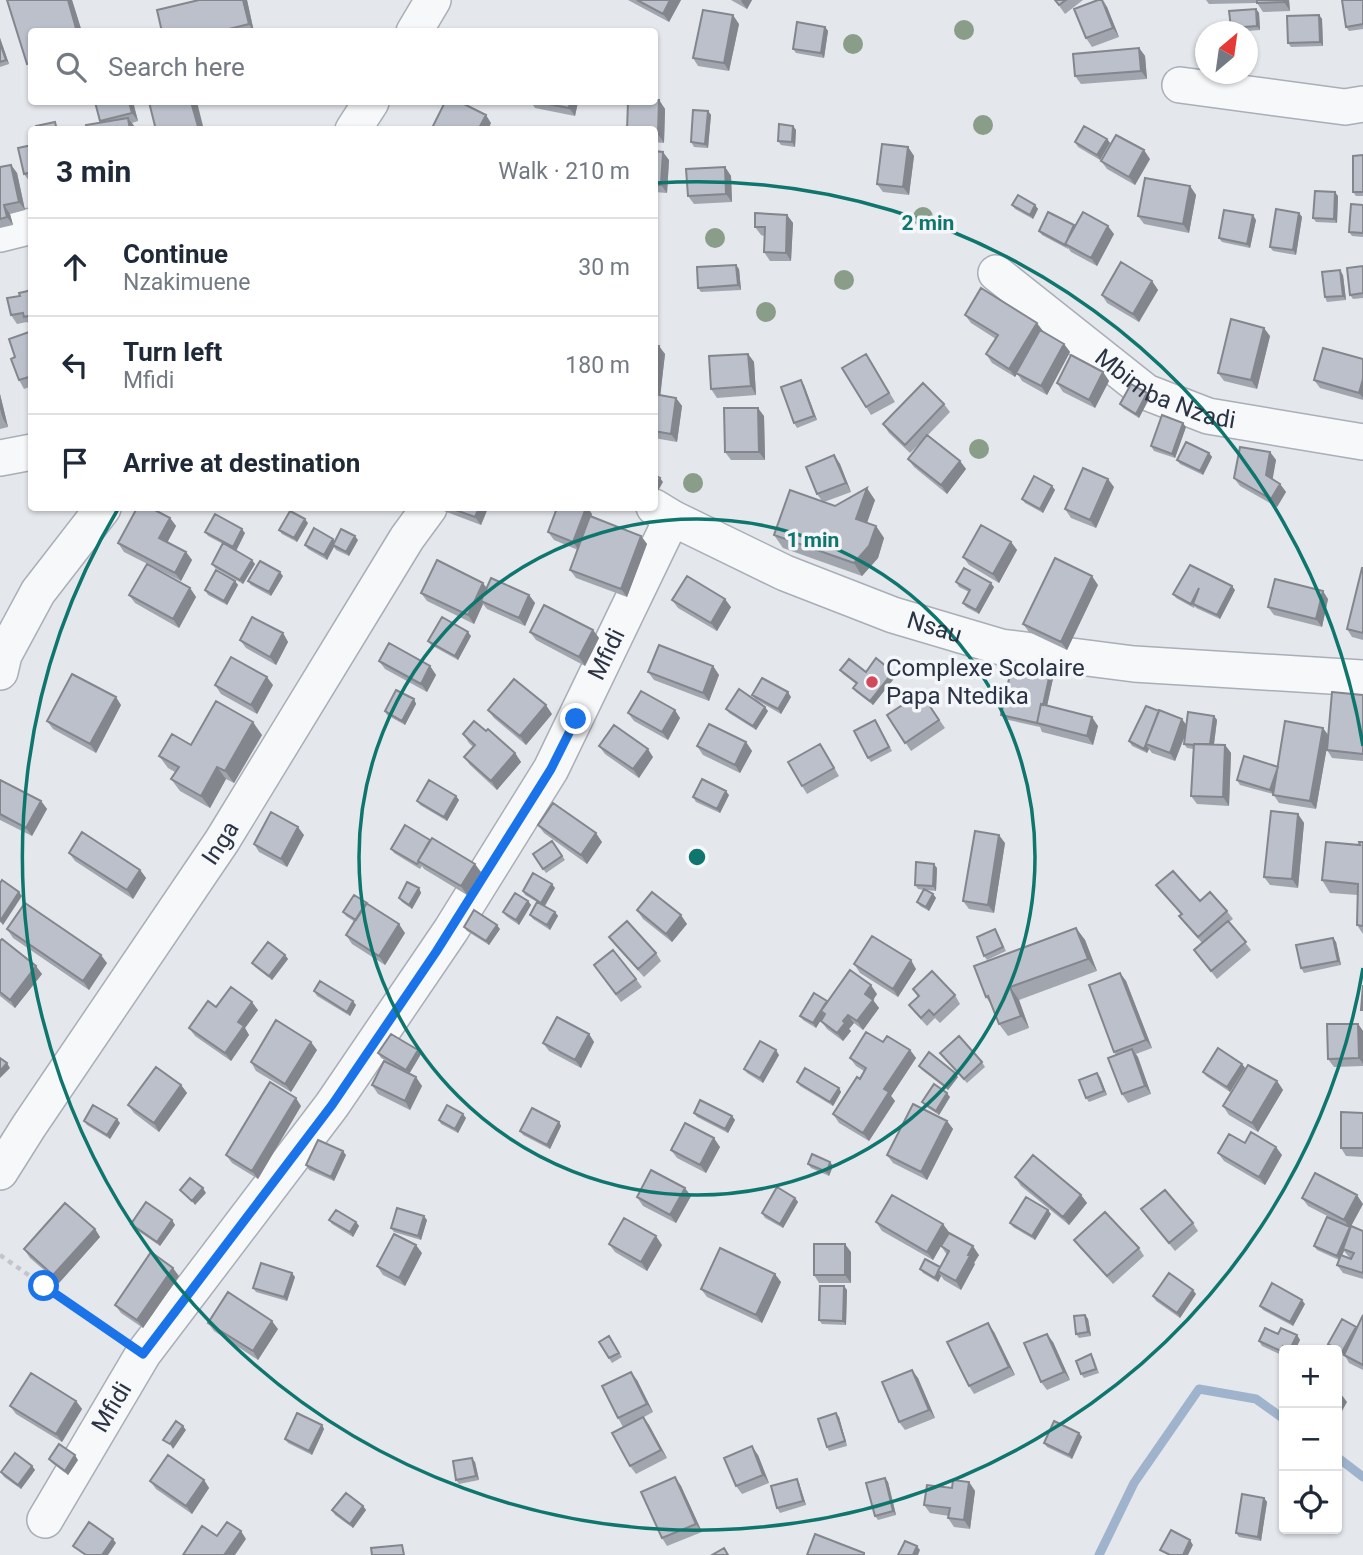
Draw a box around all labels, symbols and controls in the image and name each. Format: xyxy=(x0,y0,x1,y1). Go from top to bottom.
north arrow xyxy=(1195,21,1258,84)
search box xyxy=(28,28,658,105)
icon: search xyxy=(52,48,90,86)
text: Search here xyxy=(108,52,245,82)
text: 3 min xyxy=(56,154,131,189)
text: Walk · 210 m xyxy=(498,158,630,185)
text: 2 min xyxy=(902,211,954,235)
text: Continue xyxy=(123,239,228,269)
icon: ahead xyxy=(56,248,94,286)
text: 30 m xyxy=(578,254,630,281)
text: Nzakimuene xyxy=(123,269,251,296)
text: Turn left xyxy=(123,337,222,367)
street label: Mbimba Nzadi xyxy=(1089,343,1238,434)
icon: left xyxy=(56,346,94,384)
text: 180 m xyxy=(565,352,630,379)
text: Mfidi xyxy=(123,367,174,394)
icon: arrive xyxy=(56,444,94,482)
text: Arrive at destination xyxy=(123,448,360,478)
text: 1 min xyxy=(787,528,839,552)
street label: Nsau xyxy=(904,606,965,649)
street label: Mfidi xyxy=(582,624,631,684)
place label: Complexe Scolaire Papa Ntedika xyxy=(886,654,1085,710)
marker: Complexe Scolaire Papa Ntedika xyxy=(864,674,880,690)
route end xyxy=(560,703,591,734)
street label: Inga xyxy=(196,816,245,870)
centre of rings xyxy=(685,845,709,869)
route start xyxy=(28,1270,59,1301)
map controls xyxy=(1279,1345,1342,1534)
button: + xyxy=(1279,1345,1342,1408)
street label: Mfidi xyxy=(86,1377,137,1437)
button: − xyxy=(1279,1408,1342,1471)
button: locate xyxy=(1279,1471,1342,1534)

